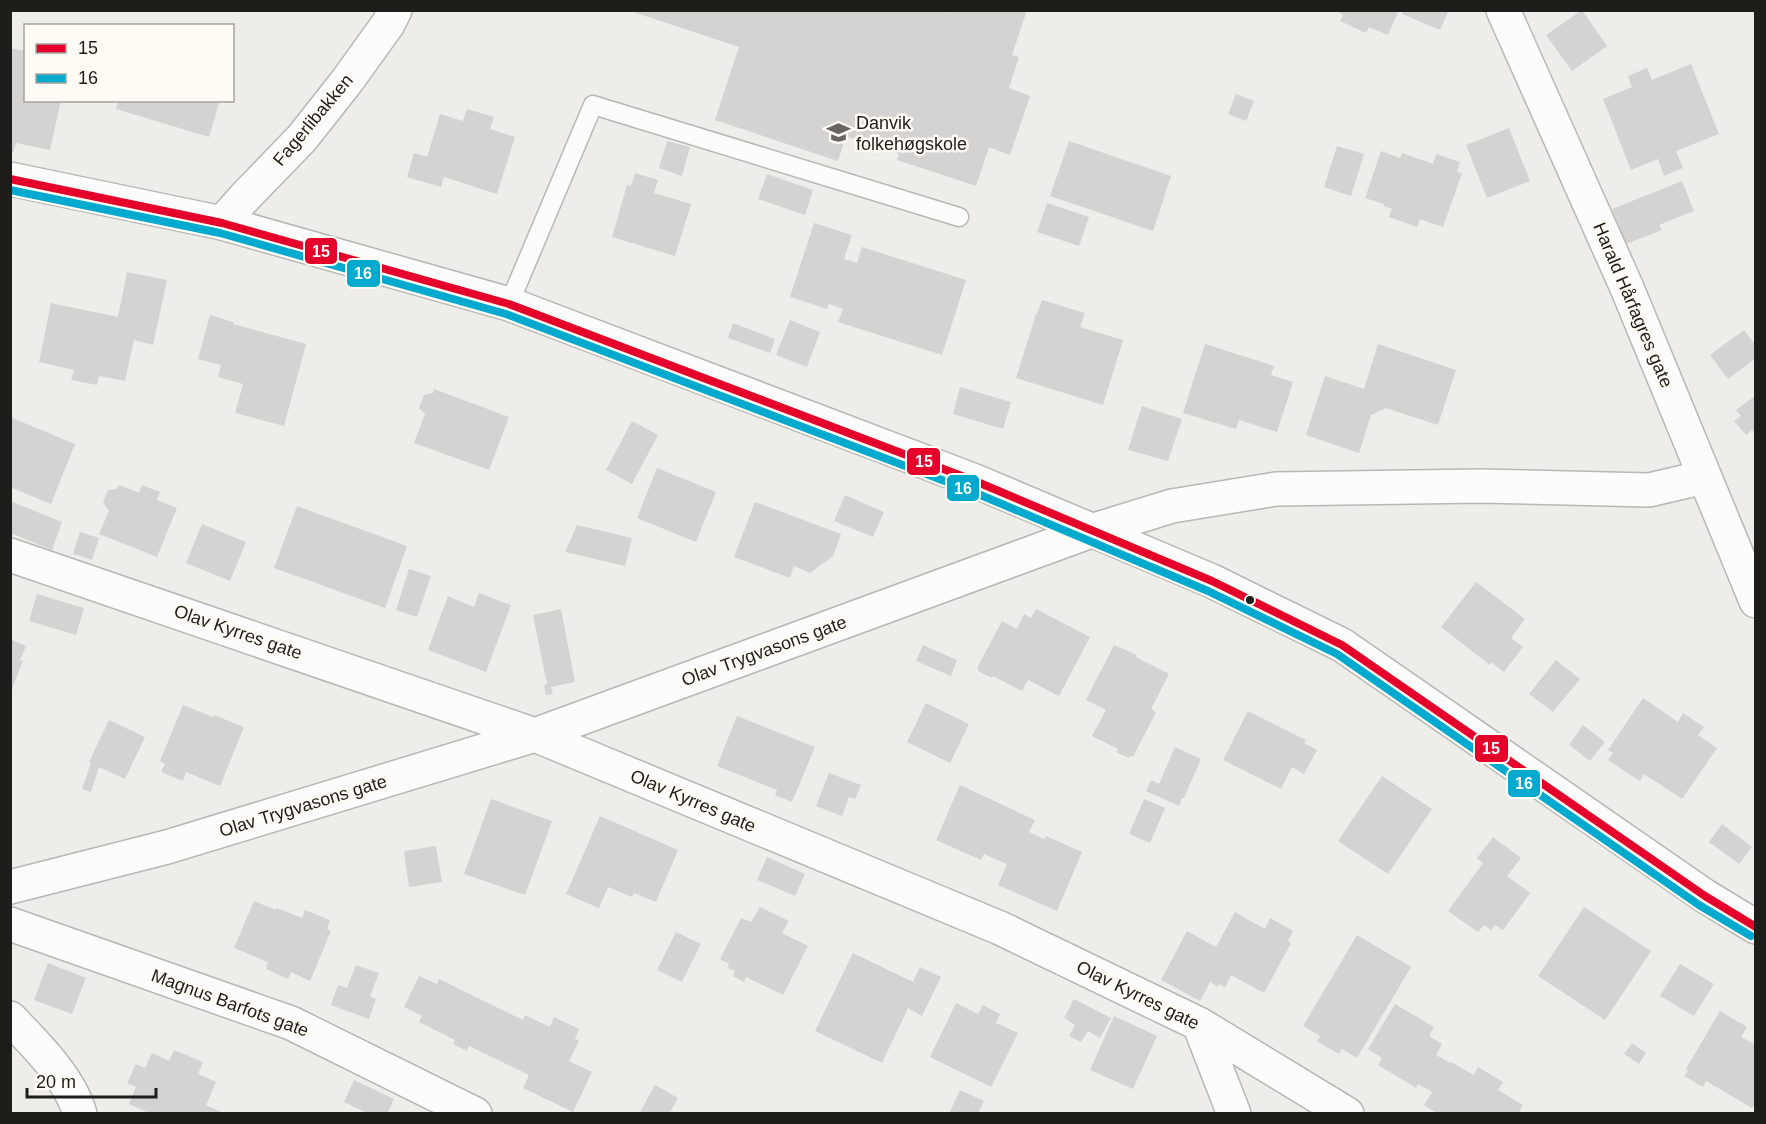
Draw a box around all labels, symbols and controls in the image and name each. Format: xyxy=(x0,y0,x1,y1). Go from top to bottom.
legend xyxy=(24,24,234,102)
text: 15 xyxy=(78,38,98,58)
text: 16 xyxy=(78,68,98,88)
street label: Fagerlibakken xyxy=(269,70,357,170)
place label: Danvik folkehøgskole xyxy=(856,113,967,154)
school or university icon: Danvik folkehøgskole xyxy=(825,120,851,146)
street label: Harald Hårfagres gate xyxy=(1589,220,1677,390)
line badge: 15 xyxy=(304,237,338,265)
text: 15 xyxy=(312,243,330,260)
line badge: 16 xyxy=(346,259,381,288)
text: 16 xyxy=(354,265,372,282)
line badge: 15 xyxy=(906,447,941,476)
text: 15 xyxy=(915,453,933,470)
line badge: 16 xyxy=(946,474,980,502)
text: 16 xyxy=(954,480,972,497)
unlabelled marker xyxy=(1244,594,1256,606)
street label: Olav Kyrres gate xyxy=(171,601,305,663)
street label: Olav Trygvasons gate xyxy=(679,612,849,690)
line badge: 15 xyxy=(1474,734,1509,763)
text: 15 xyxy=(1482,740,1500,757)
street label: Olav Kyrres gate xyxy=(627,766,759,836)
line badge: 16 xyxy=(1507,769,1541,798)
street label: Olav Trygvasons gate xyxy=(217,771,389,841)
text: 16 xyxy=(1515,775,1533,792)
street label: Olav Kyrres gate xyxy=(1073,957,1203,1033)
street label: Magnus Barfots gate xyxy=(149,965,311,1041)
scale bar xyxy=(27,1061,156,1099)
text: 20 m xyxy=(36,1072,76,1092)

